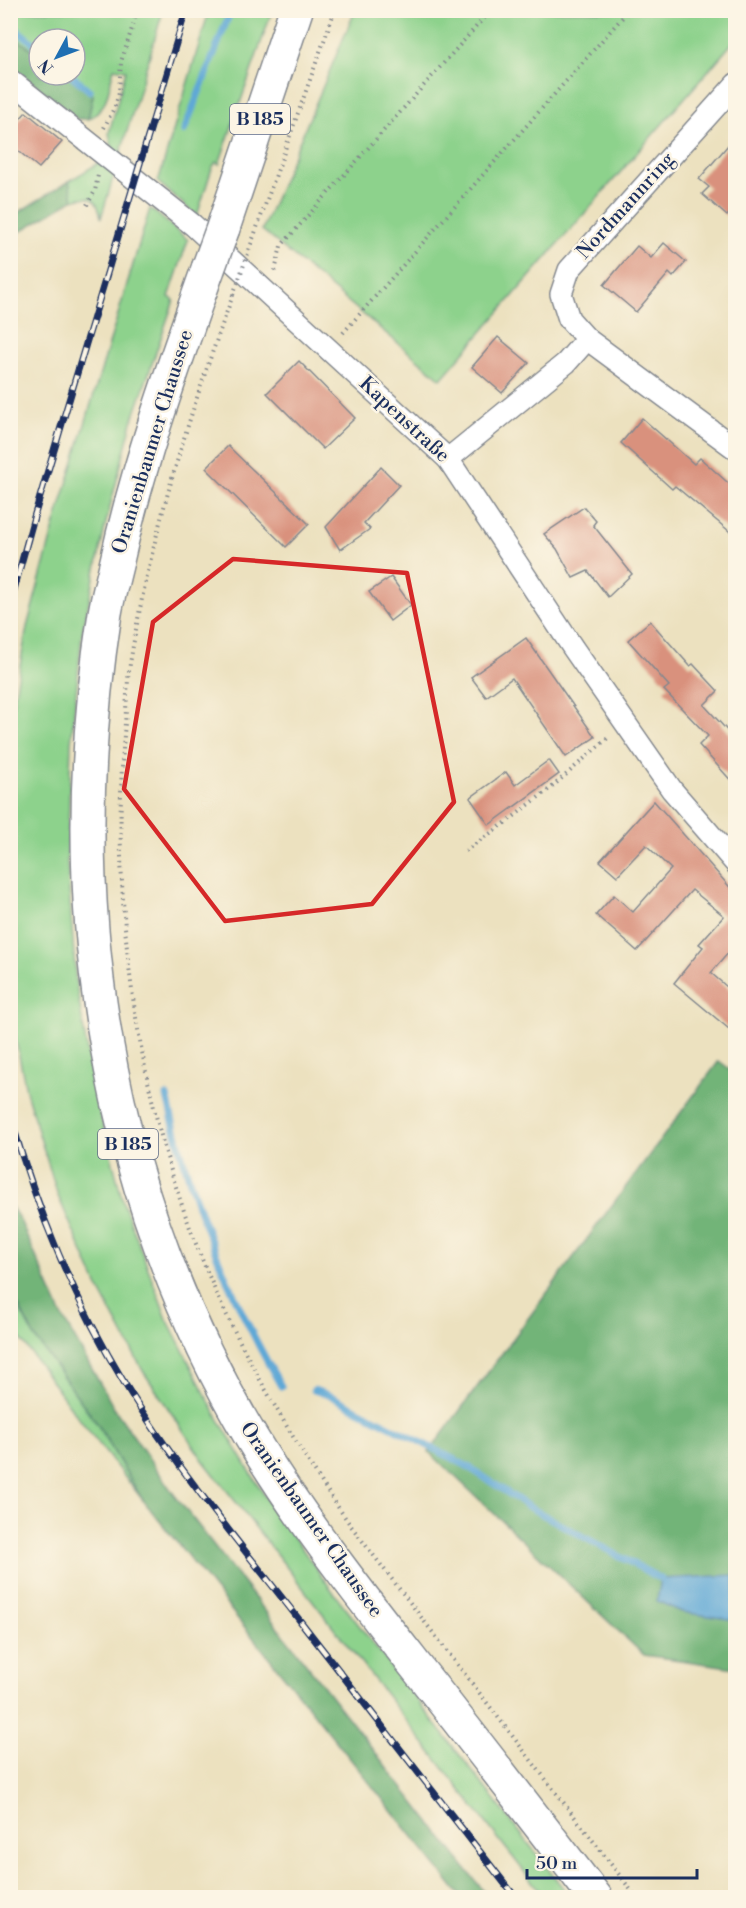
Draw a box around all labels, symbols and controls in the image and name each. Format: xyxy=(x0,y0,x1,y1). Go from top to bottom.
north arrow xyxy=(27,27,87,87)
text: N xyxy=(35,55,58,78)
road number: B 185 xyxy=(230,104,290,134)
street label: Nordmannring xyxy=(572,147,681,265)
street label: Oranienbaumer Chaussee xyxy=(107,327,199,557)
street label: Kapenstraße xyxy=(353,372,455,468)
road number: B 185 xyxy=(98,1129,158,1159)
street label: Oranienbaumer Chaussee xyxy=(234,1417,388,1623)
scale bar xyxy=(527,1842,696,1880)
text: 50 m xyxy=(536,1852,578,1875)

